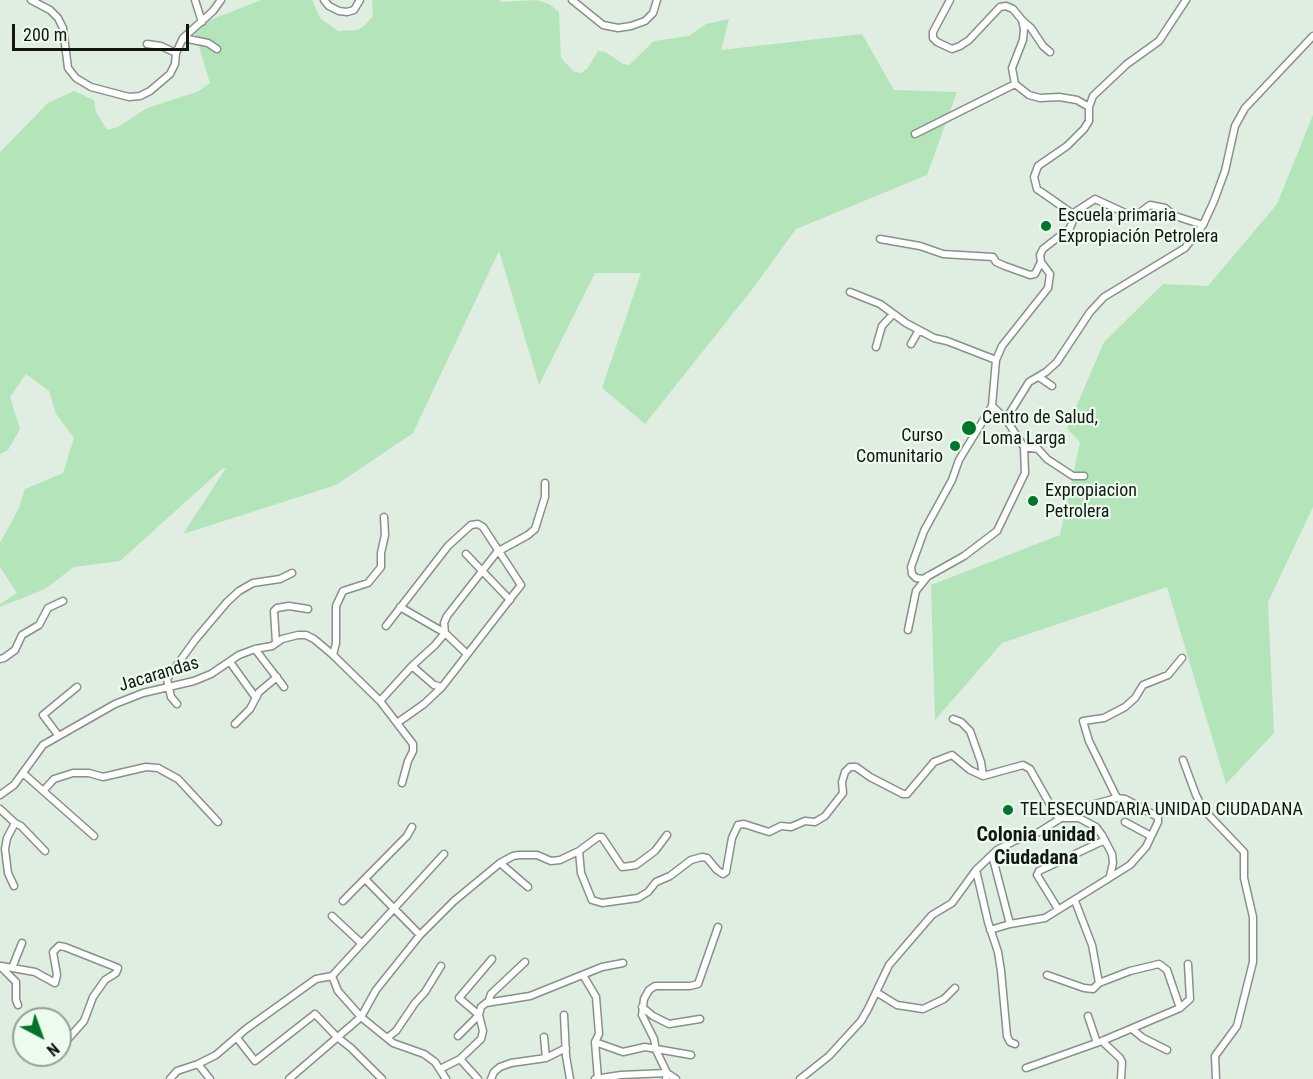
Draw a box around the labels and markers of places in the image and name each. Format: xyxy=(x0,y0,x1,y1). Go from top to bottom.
place label: Escuela primaria Expropiación Petrolera xyxy=(1058,205,1218,248)
marker: Escuela primaria Expropiación Petrolera xyxy=(1039,219,1053,233)
place label: Centro de Salud, Loma Larga xyxy=(982,407,1098,450)
marker: Centro de Salud, Loma Larga xyxy=(960,419,978,437)
place label: Curso Comunitario xyxy=(856,425,943,468)
marker: Curso Comunitario xyxy=(948,439,962,453)
place label: Expropiacion Petrolera xyxy=(1045,480,1137,522)
marker: Expropiacion Petrolera xyxy=(1026,494,1040,508)
place label: TELESECUNDARIA UNIDAD CIUDADANA xyxy=(1020,799,1303,821)
marker: TELESECUNDARIA UNIDAD CIUDADANA xyxy=(1001,803,1015,817)

